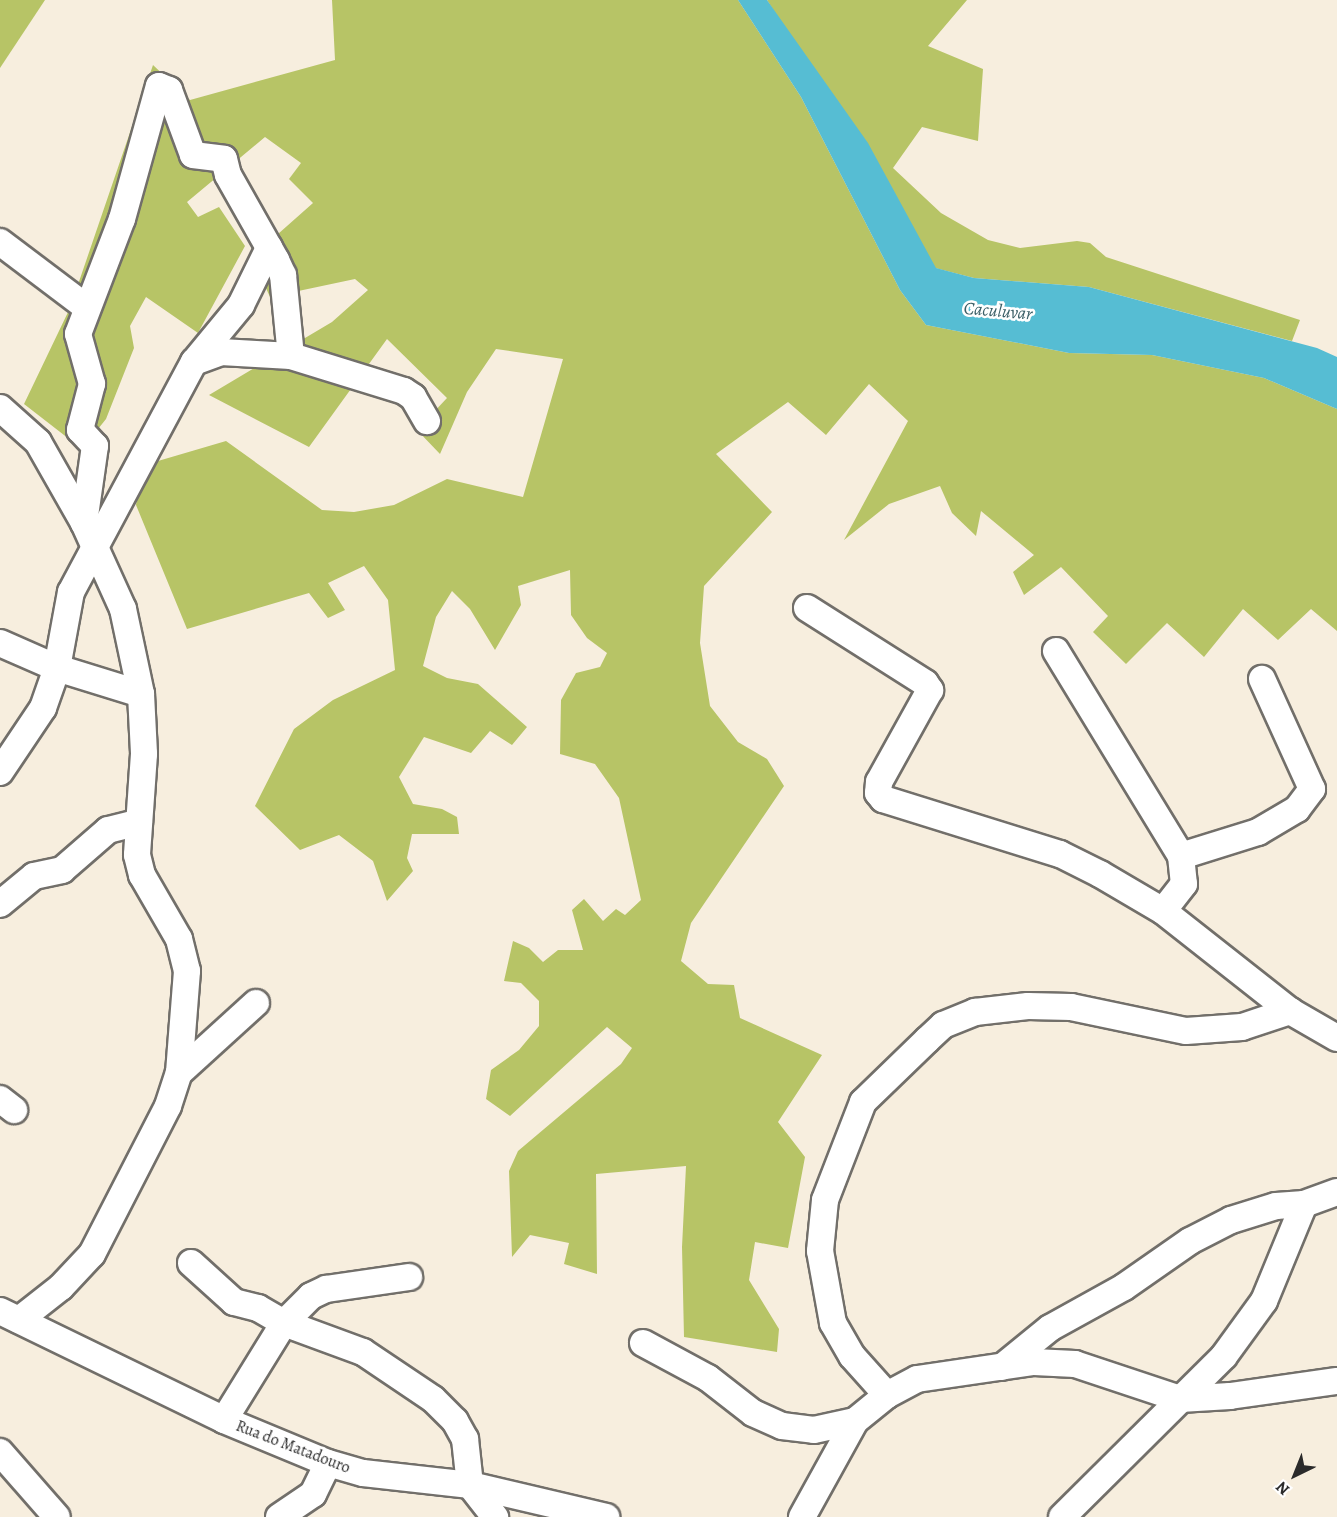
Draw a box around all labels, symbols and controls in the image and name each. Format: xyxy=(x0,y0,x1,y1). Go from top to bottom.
water label: Caculuvar xyxy=(963,297,1033,325)
street label: Rua do Matadouro xyxy=(233,1416,353,1478)
north arrow xyxy=(1265,1445,1325,1505)
text: N xyxy=(1271,1476,1294,1500)

